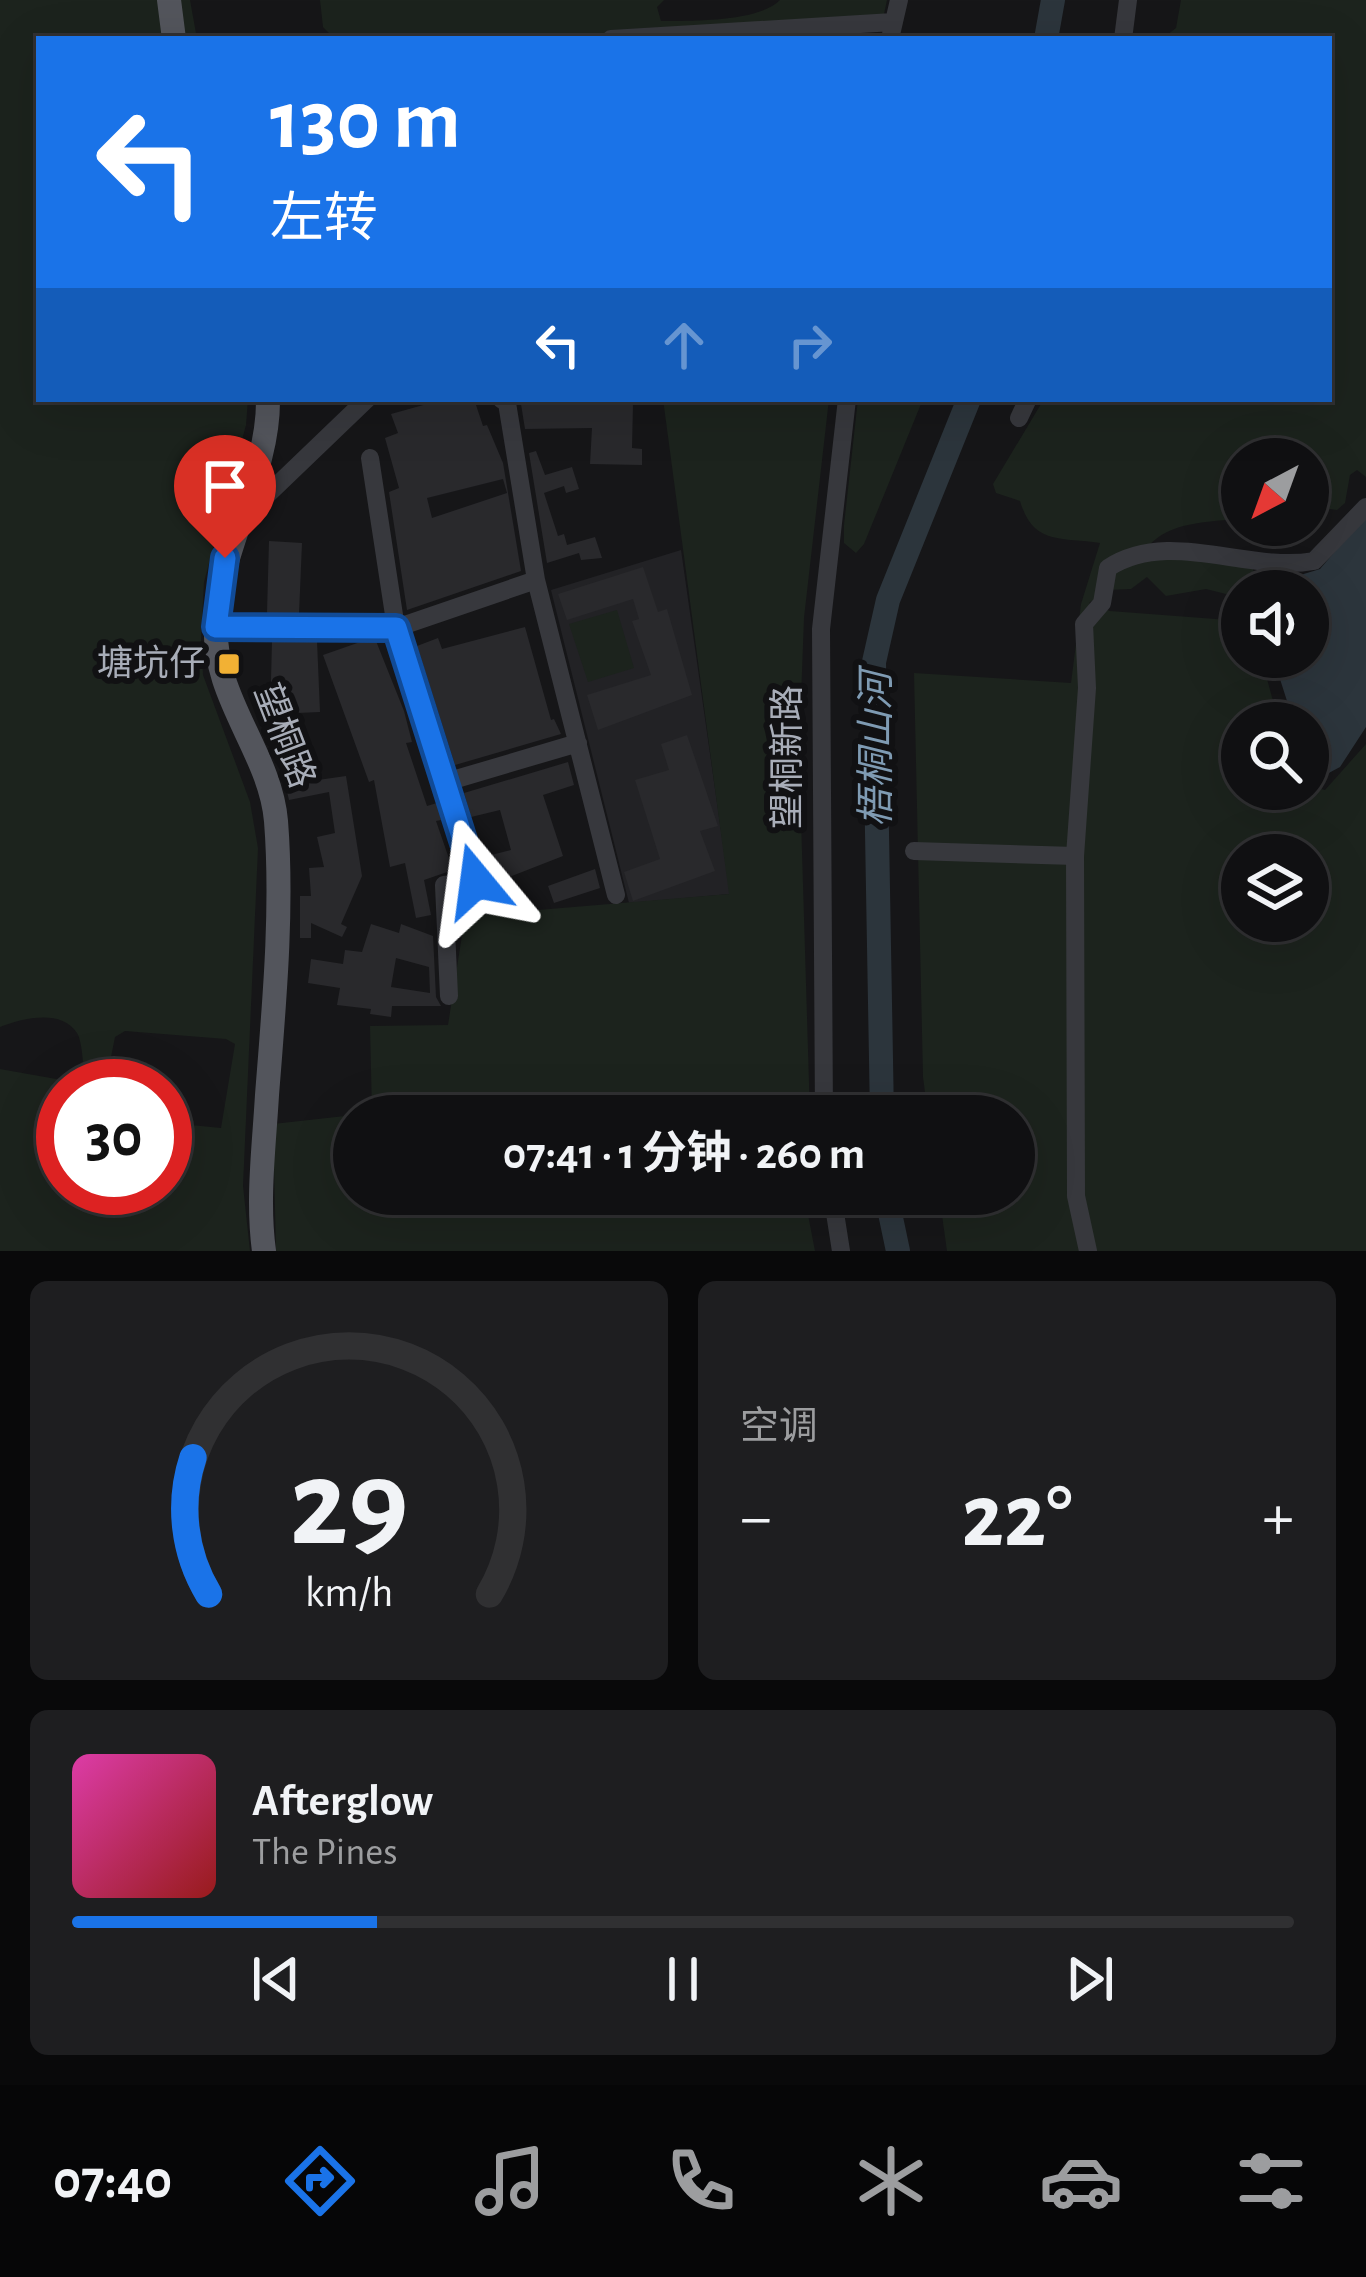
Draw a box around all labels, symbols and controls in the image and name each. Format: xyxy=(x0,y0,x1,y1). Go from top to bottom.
text: 130 m xyxy=(270,80,461,164)
icon: left xyxy=(72,84,228,240)
text: 左转 xyxy=(270,193,378,247)
icon: left xyxy=(525,312,591,378)
icon: ahead xyxy=(651,312,717,378)
icon: right xyxy=(777,312,843,378)
pin xyxy=(174,435,276,558)
north arrow xyxy=(1221,438,1329,546)
map controls xyxy=(1221,438,1329,942)
icon: arrive xyxy=(192,453,258,519)
button: sound xyxy=(1221,570,1329,678)
place label: 塘坑仔 xyxy=(97,644,205,682)
marker: 塘坑仔 xyxy=(216,651,242,677)
water label: 梧桐山河 xyxy=(856,664,897,827)
street label: 望桐路 xyxy=(248,678,322,793)
street label: 望桐新路 xyxy=(768,685,806,829)
button: search xyxy=(1221,702,1329,810)
position arrow xyxy=(413,818,539,944)
button: layers xyxy=(1221,834,1329,942)
speed limit sign: 30 xyxy=(36,1059,192,1215)
text: 07:41 · 1 分钟 · 260 m xyxy=(503,1132,865,1177)
text: 空调 xyxy=(740,1408,818,1447)
text: 29 xyxy=(289,1443,409,1568)
text: 22° xyxy=(961,1473,1073,1563)
text: − xyxy=(740,1485,772,1551)
text: + xyxy=(1262,1485,1294,1551)
text: km/h xyxy=(305,1571,393,1614)
text: Afterglow xyxy=(252,1779,433,1824)
text: The Pines xyxy=(252,1833,398,1872)
icon: previous xyxy=(243,1946,309,2012)
icon: pause xyxy=(650,1946,716,2012)
icon: next xyxy=(1057,1946,1123,2012)
icon: directions xyxy=(278,2139,362,2223)
icon: music xyxy=(468,2139,552,2223)
icon: phone xyxy=(659,2139,743,2223)
icon: climate xyxy=(849,2139,933,2223)
icon: car xyxy=(1039,2139,1123,2223)
icon: filters xyxy=(1229,2139,1313,2223)
text: 07:40 xyxy=(53,2154,172,2208)

